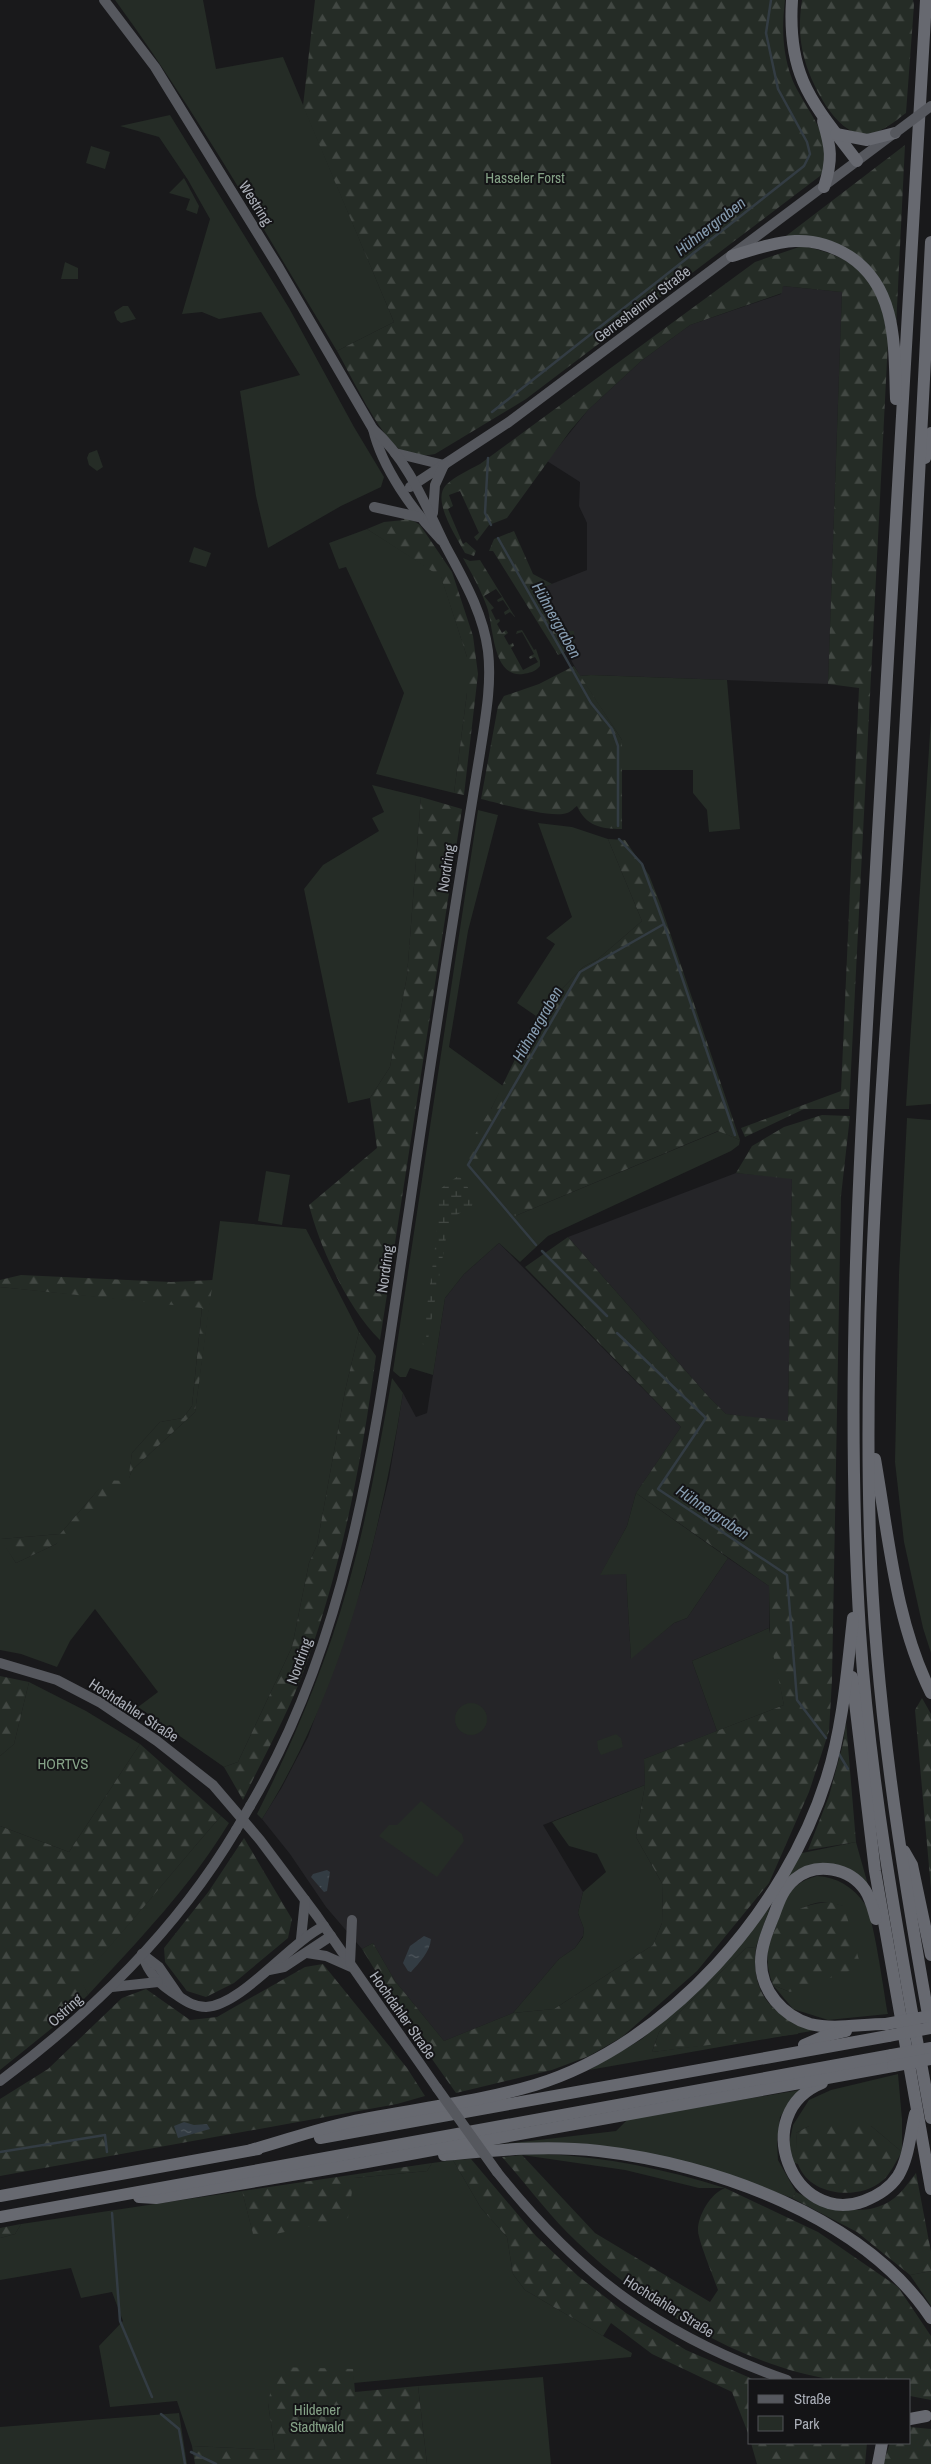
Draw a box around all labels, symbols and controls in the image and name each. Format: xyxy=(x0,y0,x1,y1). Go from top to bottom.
park label: Hasseler Forst xyxy=(485,167,565,188)
street label: Westring xyxy=(234,177,278,229)
water label: Hühnergraben xyxy=(670,192,750,260)
street label: Gerresheimer Straße xyxy=(589,261,695,347)
water label: Hühnergraben xyxy=(527,578,587,662)
street label: Nordring xyxy=(432,843,460,893)
water label: Hühnergraben xyxy=(507,982,567,1066)
street label: Nordring xyxy=(371,1244,399,1294)
water label: Hühnergraben xyxy=(672,1479,754,1545)
street label: Nordring xyxy=(281,1635,317,1687)
street label: Hochdahler Straße xyxy=(85,1673,183,1747)
park label: HORTVS xyxy=(37,1753,89,1774)
street label: Hochdahler Straße xyxy=(365,1967,441,2063)
street label: Ostring xyxy=(43,1989,87,2031)
street label: Hochdahler Straße xyxy=(620,2270,718,2342)
legend xyxy=(748,2379,911,2444)
text: Straße xyxy=(794,2388,831,2409)
park label: Hildener Stadtwald xyxy=(290,2399,344,2437)
text: Park xyxy=(794,2413,820,2434)

